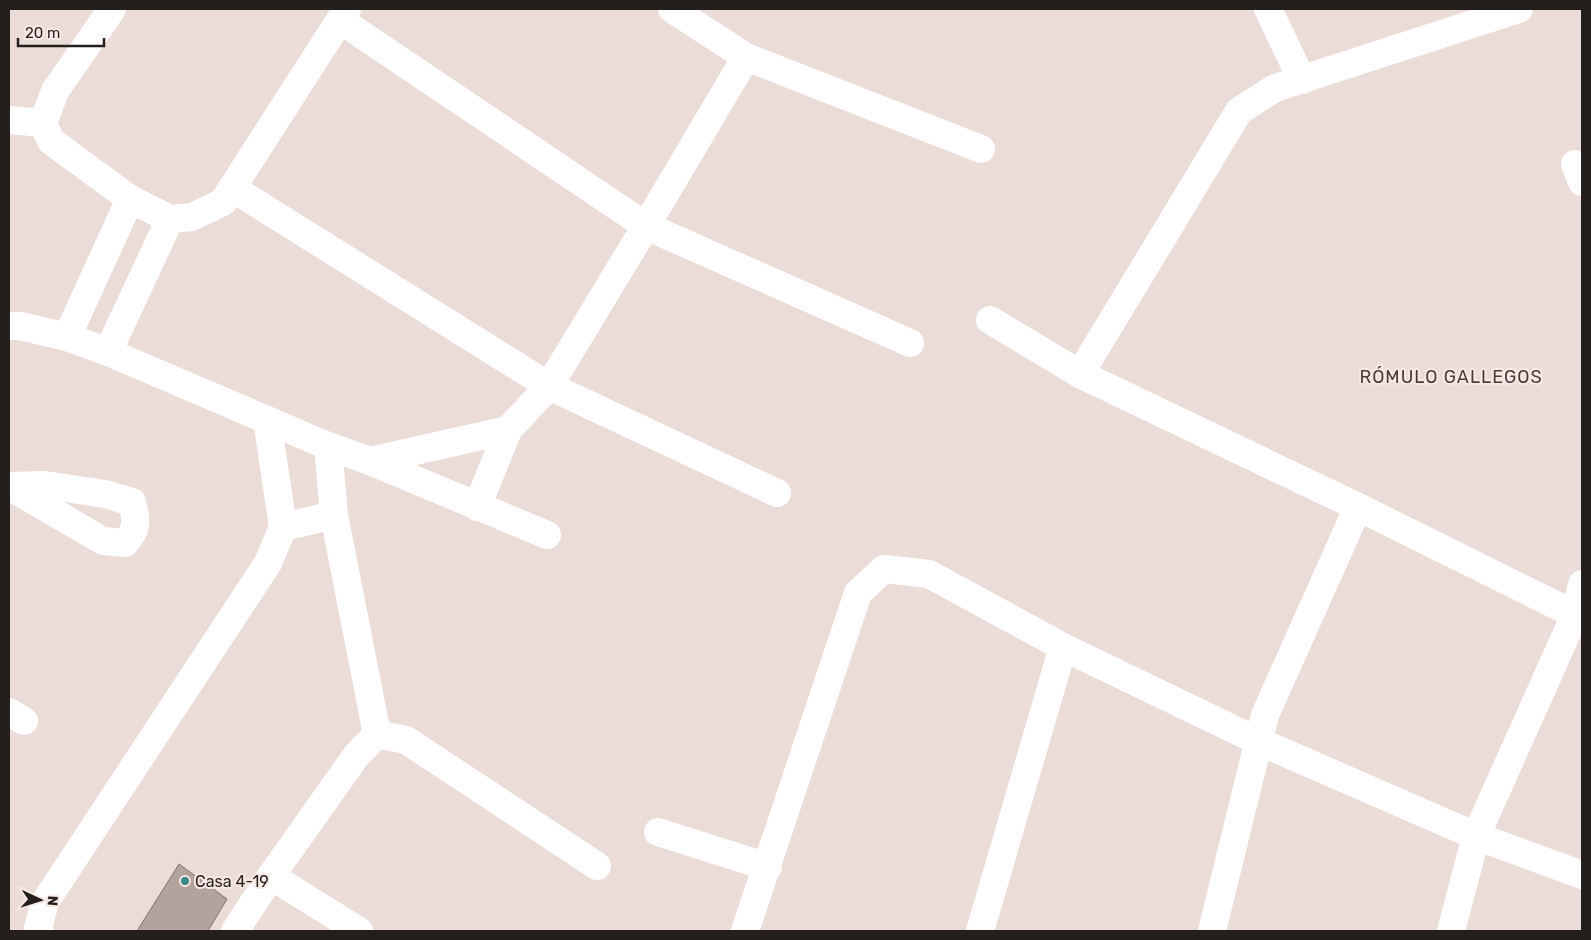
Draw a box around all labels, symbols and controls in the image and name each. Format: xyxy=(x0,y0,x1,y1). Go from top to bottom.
scale bar xyxy=(18,15,104,47)
text: 20 m xyxy=(25,24,60,42)
district label: RÓMULO GALLEGOS xyxy=(1359,366,1543,388)
place label: Casa 4-19 xyxy=(195,872,269,891)
north arrow xyxy=(15,875,65,925)
marker: Casa 4-19 xyxy=(179,875,191,887)
text: N xyxy=(44,895,61,906)

